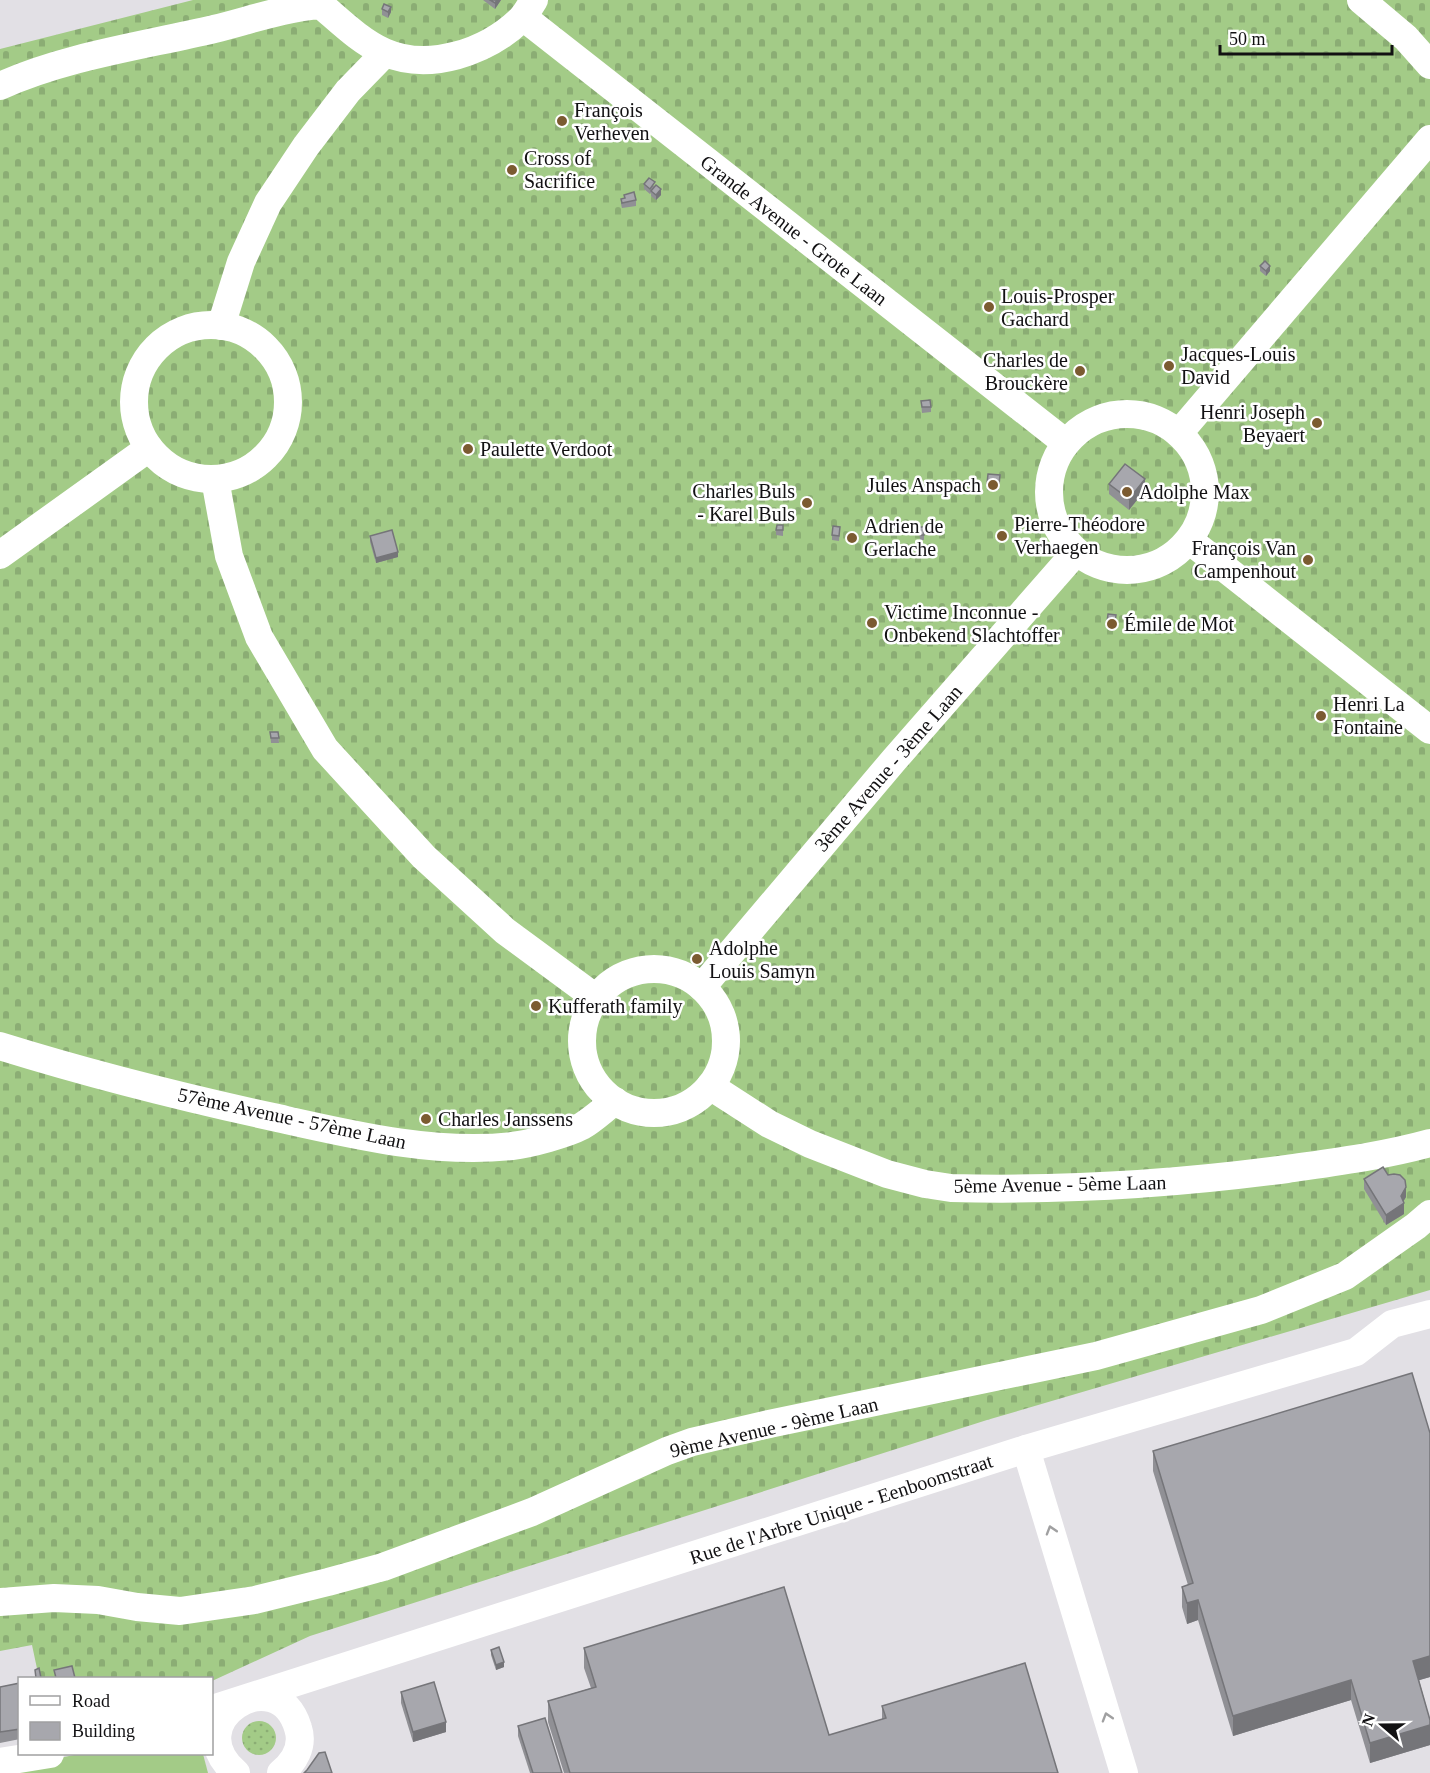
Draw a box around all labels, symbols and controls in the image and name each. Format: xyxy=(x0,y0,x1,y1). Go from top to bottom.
scale bar xyxy=(1220,18,1392,56)
text: 50 m xyxy=(1229,29,1266,49)
place label: François Verheven xyxy=(574,99,650,144)
marker: François Verheven xyxy=(555,114,569,128)
place label: Cross of Sacrifice xyxy=(524,147,595,192)
street label: Grande Avenue - Grote Laan xyxy=(696,150,892,310)
marker: Cross of Sacrifice xyxy=(505,163,519,177)
place label: Louis-Prosper Gachard xyxy=(1001,285,1115,330)
marker: Louis-Prosper Gachard xyxy=(982,300,996,314)
place label: Jacques-Louis David xyxy=(1181,343,1296,388)
place label: Charles de Brouckère xyxy=(983,349,1068,394)
marker: Jacques-Louis David xyxy=(1162,359,1176,373)
marker: Charles de Brouckère xyxy=(1073,364,1087,378)
place label: Henri Joseph Beyaert xyxy=(1200,401,1305,447)
marker: Henri Joseph Beyaert xyxy=(1310,416,1324,430)
place label: Paulette Verdoot xyxy=(480,438,613,460)
marker: Paulette Verdoot xyxy=(461,442,475,456)
place label: Jules Anspach xyxy=(867,474,981,497)
marker: Jules Anspach xyxy=(986,478,1000,492)
place label: Charles Buls - Karel Buls xyxy=(692,480,795,525)
place label: Adolphe Max xyxy=(1139,481,1250,504)
marker: Adolphe Max xyxy=(1120,485,1134,499)
marker: Charles Buls - Karel Buls xyxy=(800,496,814,510)
place label: Pierre-Théodore Verhaegen xyxy=(1014,513,1145,559)
place label: Adrien de Gerlache xyxy=(864,515,944,560)
marker: Pierre-Théodore Verhaegen xyxy=(995,529,1009,543)
marker: Adrien de Gerlache xyxy=(845,531,859,545)
place label: François Van Campenhout xyxy=(1191,537,1296,583)
marker: François Van Campenhout xyxy=(1301,553,1315,567)
place label: Victime Inconnue - Onbekend Slachtoffer xyxy=(884,601,1060,646)
place label: Émile de Mot xyxy=(1124,613,1234,635)
marker: Victime Inconnue - Onbekend Slachtoffer xyxy=(865,616,879,630)
marker: Émile de Mot xyxy=(1105,617,1119,631)
street label: 3ème Avenue - 3ème Laan xyxy=(810,680,966,856)
place label: Henri La Fontaine xyxy=(1333,693,1405,738)
marker: Henri La Fontaine xyxy=(1314,709,1328,723)
place label: Adolphe Louis Samyn xyxy=(709,937,815,983)
marker: Adolphe Louis Samyn xyxy=(690,952,704,966)
place label: Kufferath family xyxy=(548,995,683,1018)
marker: Kufferath family xyxy=(529,999,543,1013)
street label: 57ème Avenue - 57ème Laan xyxy=(176,1083,408,1153)
place label: Charles Janssens xyxy=(438,1108,573,1130)
marker: Charles Janssens xyxy=(419,1112,433,1126)
street label: 5ème Avenue - 5ème Laan xyxy=(953,1171,1167,1197)
street label: 9ème Avenue - 9ème Laan xyxy=(668,1392,880,1462)
street label: Rue de l'Arbre Unique - Eenboomstraat xyxy=(687,1449,996,1569)
one-way arrow xyxy=(1046,1525,1058,1536)
legend xyxy=(18,1677,213,1755)
text: Road xyxy=(72,1691,110,1711)
north arrow xyxy=(1352,1695,1412,1755)
text: N xyxy=(1358,1711,1378,1728)
one-way arrow xyxy=(1102,1712,1114,1723)
text: Building xyxy=(72,1721,135,1741)

